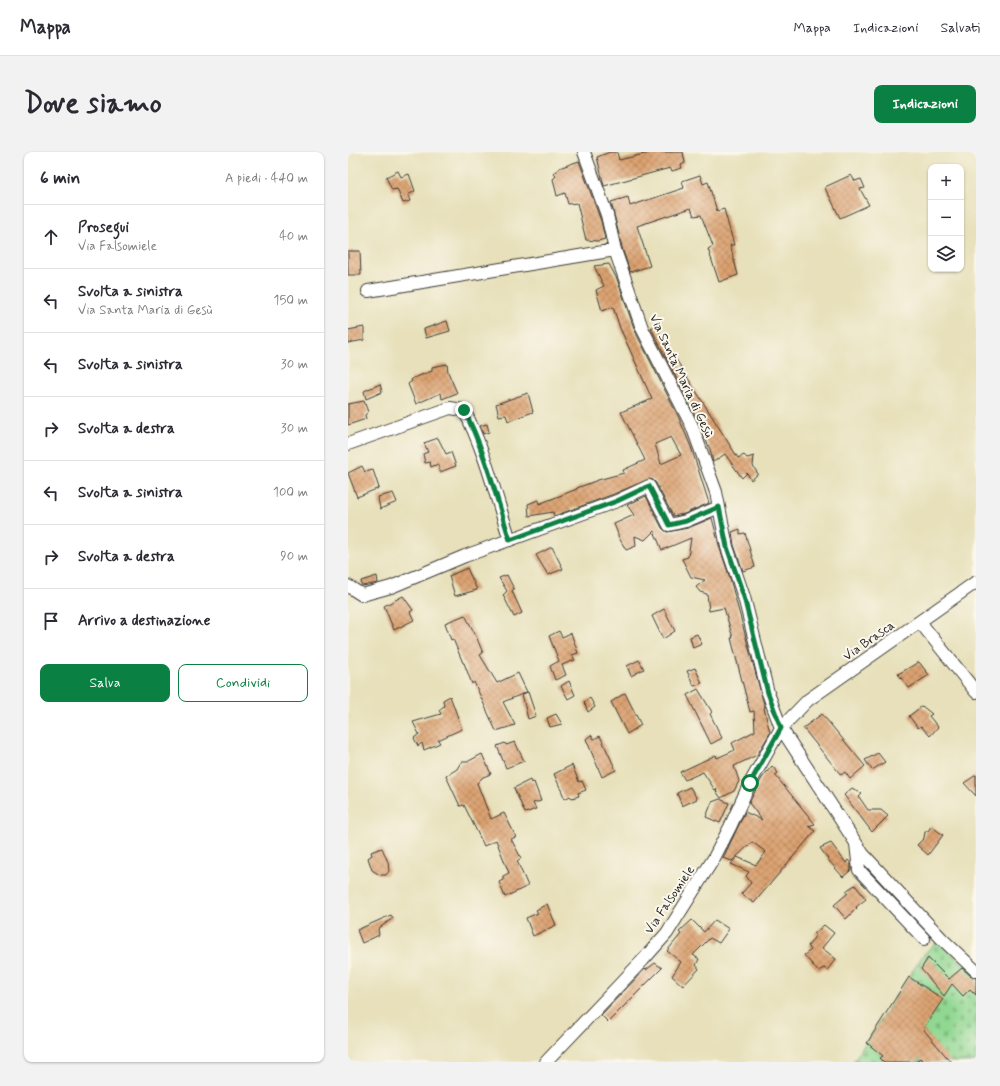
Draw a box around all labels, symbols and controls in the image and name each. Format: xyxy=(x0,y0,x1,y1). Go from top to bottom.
text: Mappa xyxy=(20,15,71,40)
text: Mappa xyxy=(793,19,831,37)
text: Indicazioni xyxy=(853,19,918,37)
text: Salvati xyxy=(940,19,980,37)
button: Indicazioni xyxy=(874,85,976,123)
text: Dove siamo xyxy=(24,86,162,123)
map controls xyxy=(928,164,964,272)
button: + xyxy=(928,164,964,200)
text: 6 min xyxy=(40,167,80,189)
text: A piedi · 440 m xyxy=(225,170,308,187)
button: − xyxy=(928,200,964,236)
text: Prosegui xyxy=(78,218,129,238)
icon: ahead xyxy=(40,226,62,248)
text: 40 m xyxy=(279,228,308,245)
button: layers xyxy=(928,236,964,272)
text: Via Falsomiele xyxy=(78,238,157,255)
text: Svolta a sinistra xyxy=(78,282,183,302)
icon: left xyxy=(40,290,62,312)
text: 150 m xyxy=(274,292,308,309)
text: Via Santa Maria di Gesù xyxy=(78,302,213,319)
street label: Via Santa Maria di Gesù xyxy=(645,311,717,441)
icon: left xyxy=(40,354,62,376)
text: Svolta a sinistra xyxy=(78,355,183,375)
text: 30 m xyxy=(281,356,308,373)
route end xyxy=(455,401,473,419)
icon: right xyxy=(40,418,62,440)
text: Svolta a destra xyxy=(78,419,175,439)
text: 30 m xyxy=(281,420,308,437)
icon: left xyxy=(40,482,62,504)
text: Svolta a sinistra xyxy=(78,483,183,503)
text: 100 m xyxy=(273,484,308,501)
icon: right xyxy=(40,546,62,568)
text: Svolta a destra xyxy=(78,547,175,567)
text: 90 m xyxy=(280,548,308,565)
icon: arrive xyxy=(40,610,62,632)
text: Arrivo a destinazione xyxy=(78,611,211,631)
street label: Via Brasca xyxy=(840,617,898,665)
button: Salva xyxy=(40,664,170,702)
button: Condividi xyxy=(178,664,308,702)
route start xyxy=(741,774,759,792)
street label: Via Falsomiele xyxy=(641,863,699,937)

